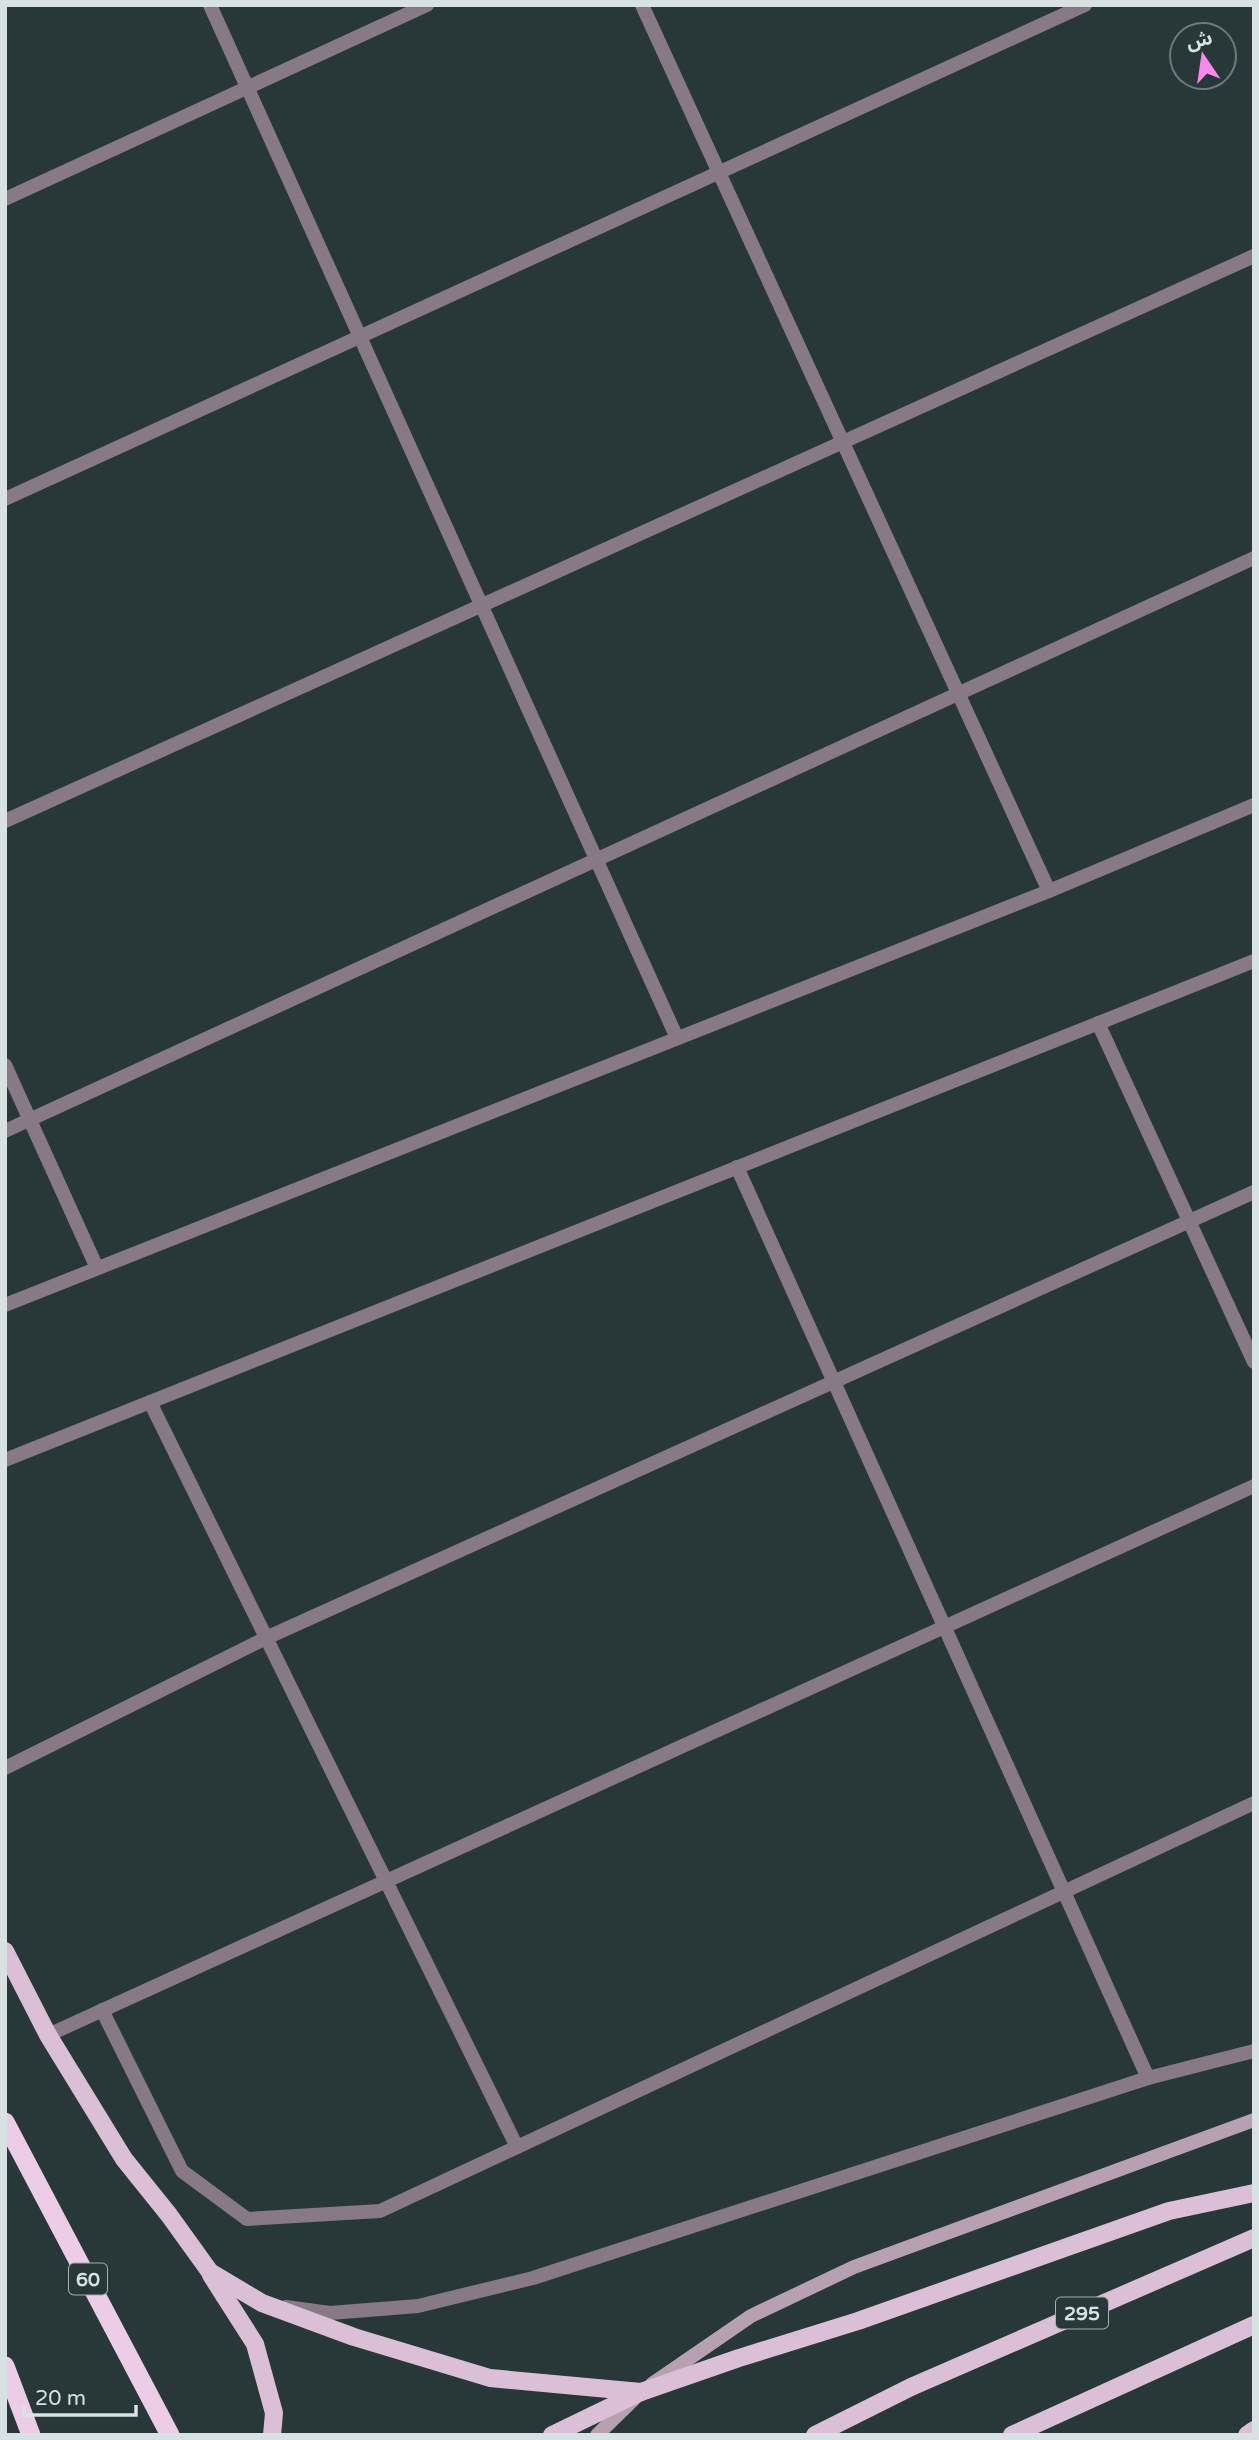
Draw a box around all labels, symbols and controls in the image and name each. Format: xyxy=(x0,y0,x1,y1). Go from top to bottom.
north arrow xyxy=(1168,21,1238,91)
text: ش xyxy=(1184,27,1215,54)
road number: 60 xyxy=(69,2264,107,2294)
road number: 295 xyxy=(1056,2298,1108,2328)
scale bar xyxy=(24,2374,136,2418)
text: 20 m xyxy=(35,2386,86,2411)

